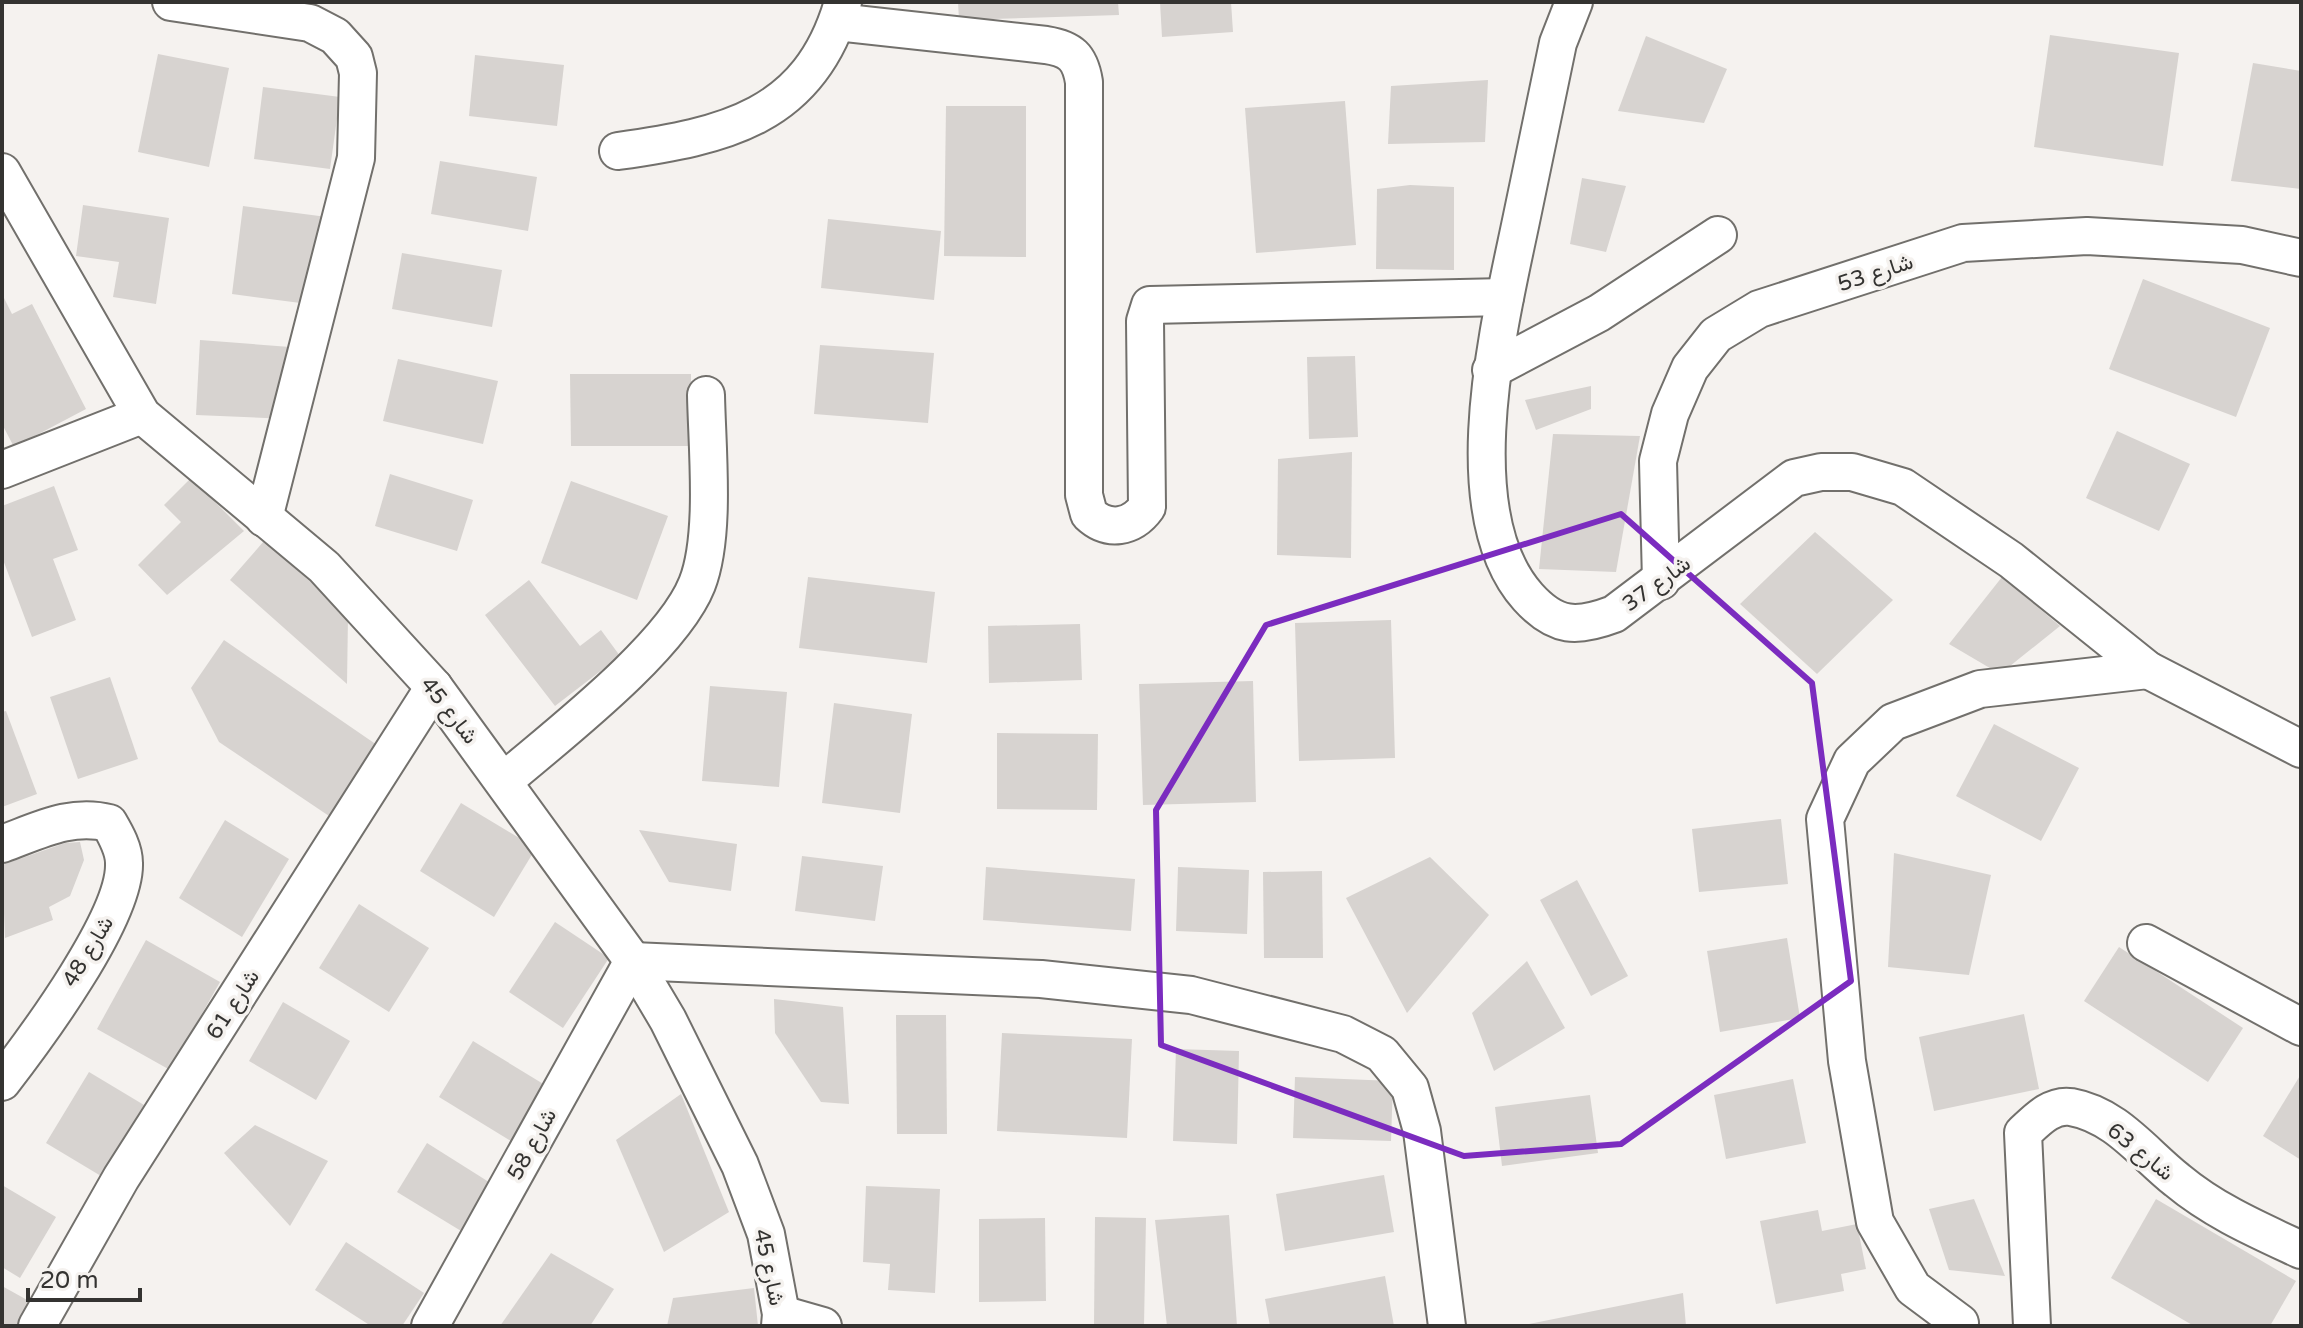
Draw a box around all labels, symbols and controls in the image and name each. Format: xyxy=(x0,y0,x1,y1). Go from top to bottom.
street label: شارع 53 xyxy=(1834,249,1917,298)
street label: شارع 37 xyxy=(1618,550,1696,618)
street label: شارع 45 xyxy=(414,672,483,750)
street label: شارع 48 xyxy=(57,912,120,992)
street label: شارع 61 xyxy=(201,965,266,1045)
street label: شارع 58 xyxy=(502,1104,563,1185)
street label: شارع 63 xyxy=(2101,1117,2179,1187)
street label: شارع 45 xyxy=(747,1227,790,1308)
scale bar xyxy=(28,1252,140,1302)
text: 20 m xyxy=(40,1266,98,1295)

